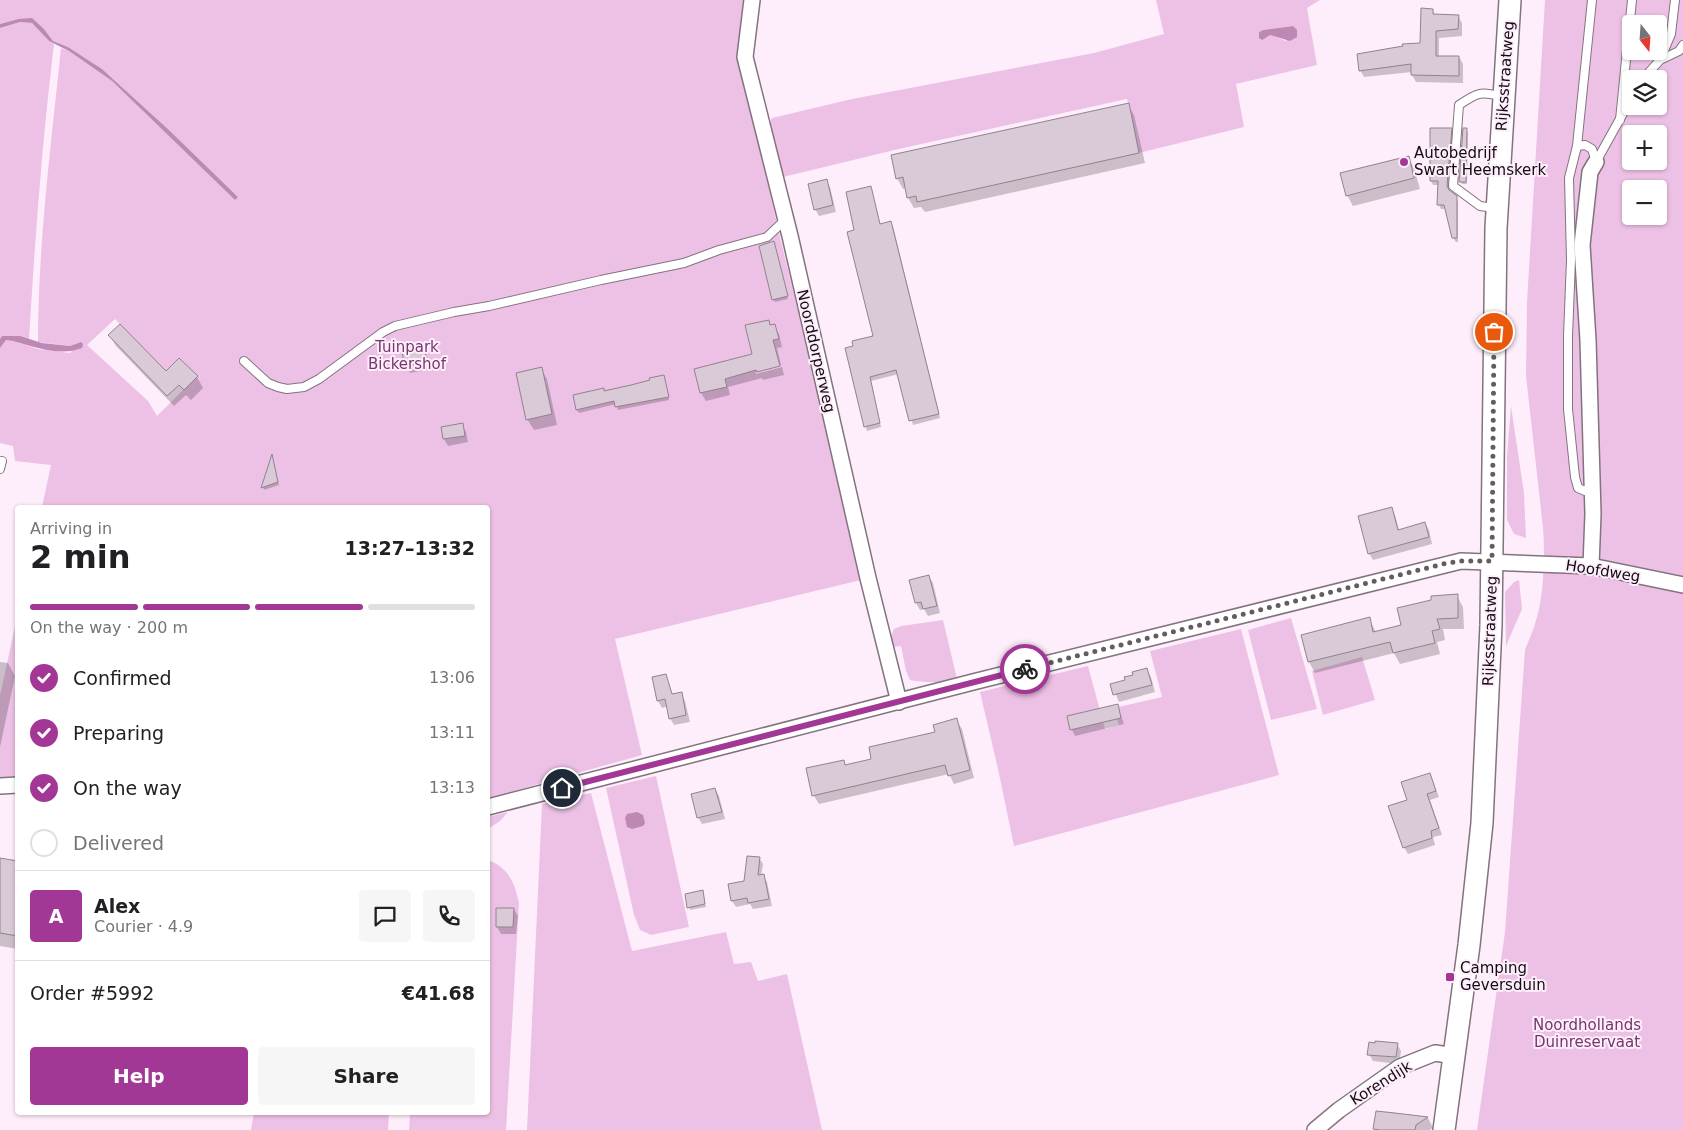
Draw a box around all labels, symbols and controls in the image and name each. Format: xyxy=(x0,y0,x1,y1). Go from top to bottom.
north arrow xyxy=(1622,15,1668,60)
map controls xyxy=(1622,15,1667,225)
street label: Rijksstraatweg xyxy=(1492,20,1518,132)
button: layers xyxy=(1622,70,1667,115)
button: + xyxy=(1622,125,1667,170)
place label: Autobedrijf Swart Heemskerk xyxy=(1414,144,1547,179)
marker: Autobedrijf Swart Heemskerk xyxy=(1398,156,1410,168)
button: − xyxy=(1622,180,1667,225)
street label: Noorddorperweg xyxy=(793,288,839,414)
pin xyxy=(1473,311,1515,353)
icon: bag xyxy=(1480,318,1508,346)
park label: Tuinpark Bickershof xyxy=(368,338,447,373)
text: Arriving in xyxy=(30,519,112,538)
text: 13:27–13:32 xyxy=(345,537,475,559)
text: 2 min xyxy=(30,538,131,576)
street label: Hoofdweg xyxy=(1564,556,1642,586)
street label: Rijksstraatweg xyxy=(1479,576,1501,686)
text: On the way · 200 m xyxy=(30,618,188,637)
courier xyxy=(1000,644,1050,694)
icon: bike xyxy=(1011,655,1039,683)
icon: check xyxy=(30,664,58,692)
text: Confirmed xyxy=(73,667,172,689)
text: 13:06 xyxy=(429,668,475,687)
icon: check xyxy=(30,719,58,747)
text: Preparing xyxy=(73,722,164,744)
text: 13:11 xyxy=(429,723,475,742)
pin xyxy=(541,767,583,809)
icon: check xyxy=(30,774,58,802)
icon: home xyxy=(548,774,576,802)
text: On the way xyxy=(73,777,182,799)
text: 13:13 xyxy=(429,778,475,797)
text: Delivered xyxy=(73,832,164,854)
button: chat xyxy=(359,890,411,942)
button: phone xyxy=(423,890,475,942)
text: Alex xyxy=(94,895,140,917)
text: A xyxy=(49,905,63,927)
text: Courier · 4.9 xyxy=(94,917,193,936)
place label: Camping Geversduin xyxy=(1460,959,1546,994)
marker: Camping Geversduin xyxy=(1444,971,1456,983)
text: Order #5992 xyxy=(30,982,154,1004)
text: €41.68 xyxy=(402,982,475,1004)
park label: Noordhollands Duinreservaat xyxy=(1533,1016,1641,1051)
button: Help xyxy=(30,1047,248,1105)
button: Share xyxy=(258,1047,475,1105)
street label: Korendijk xyxy=(1347,1057,1415,1109)

